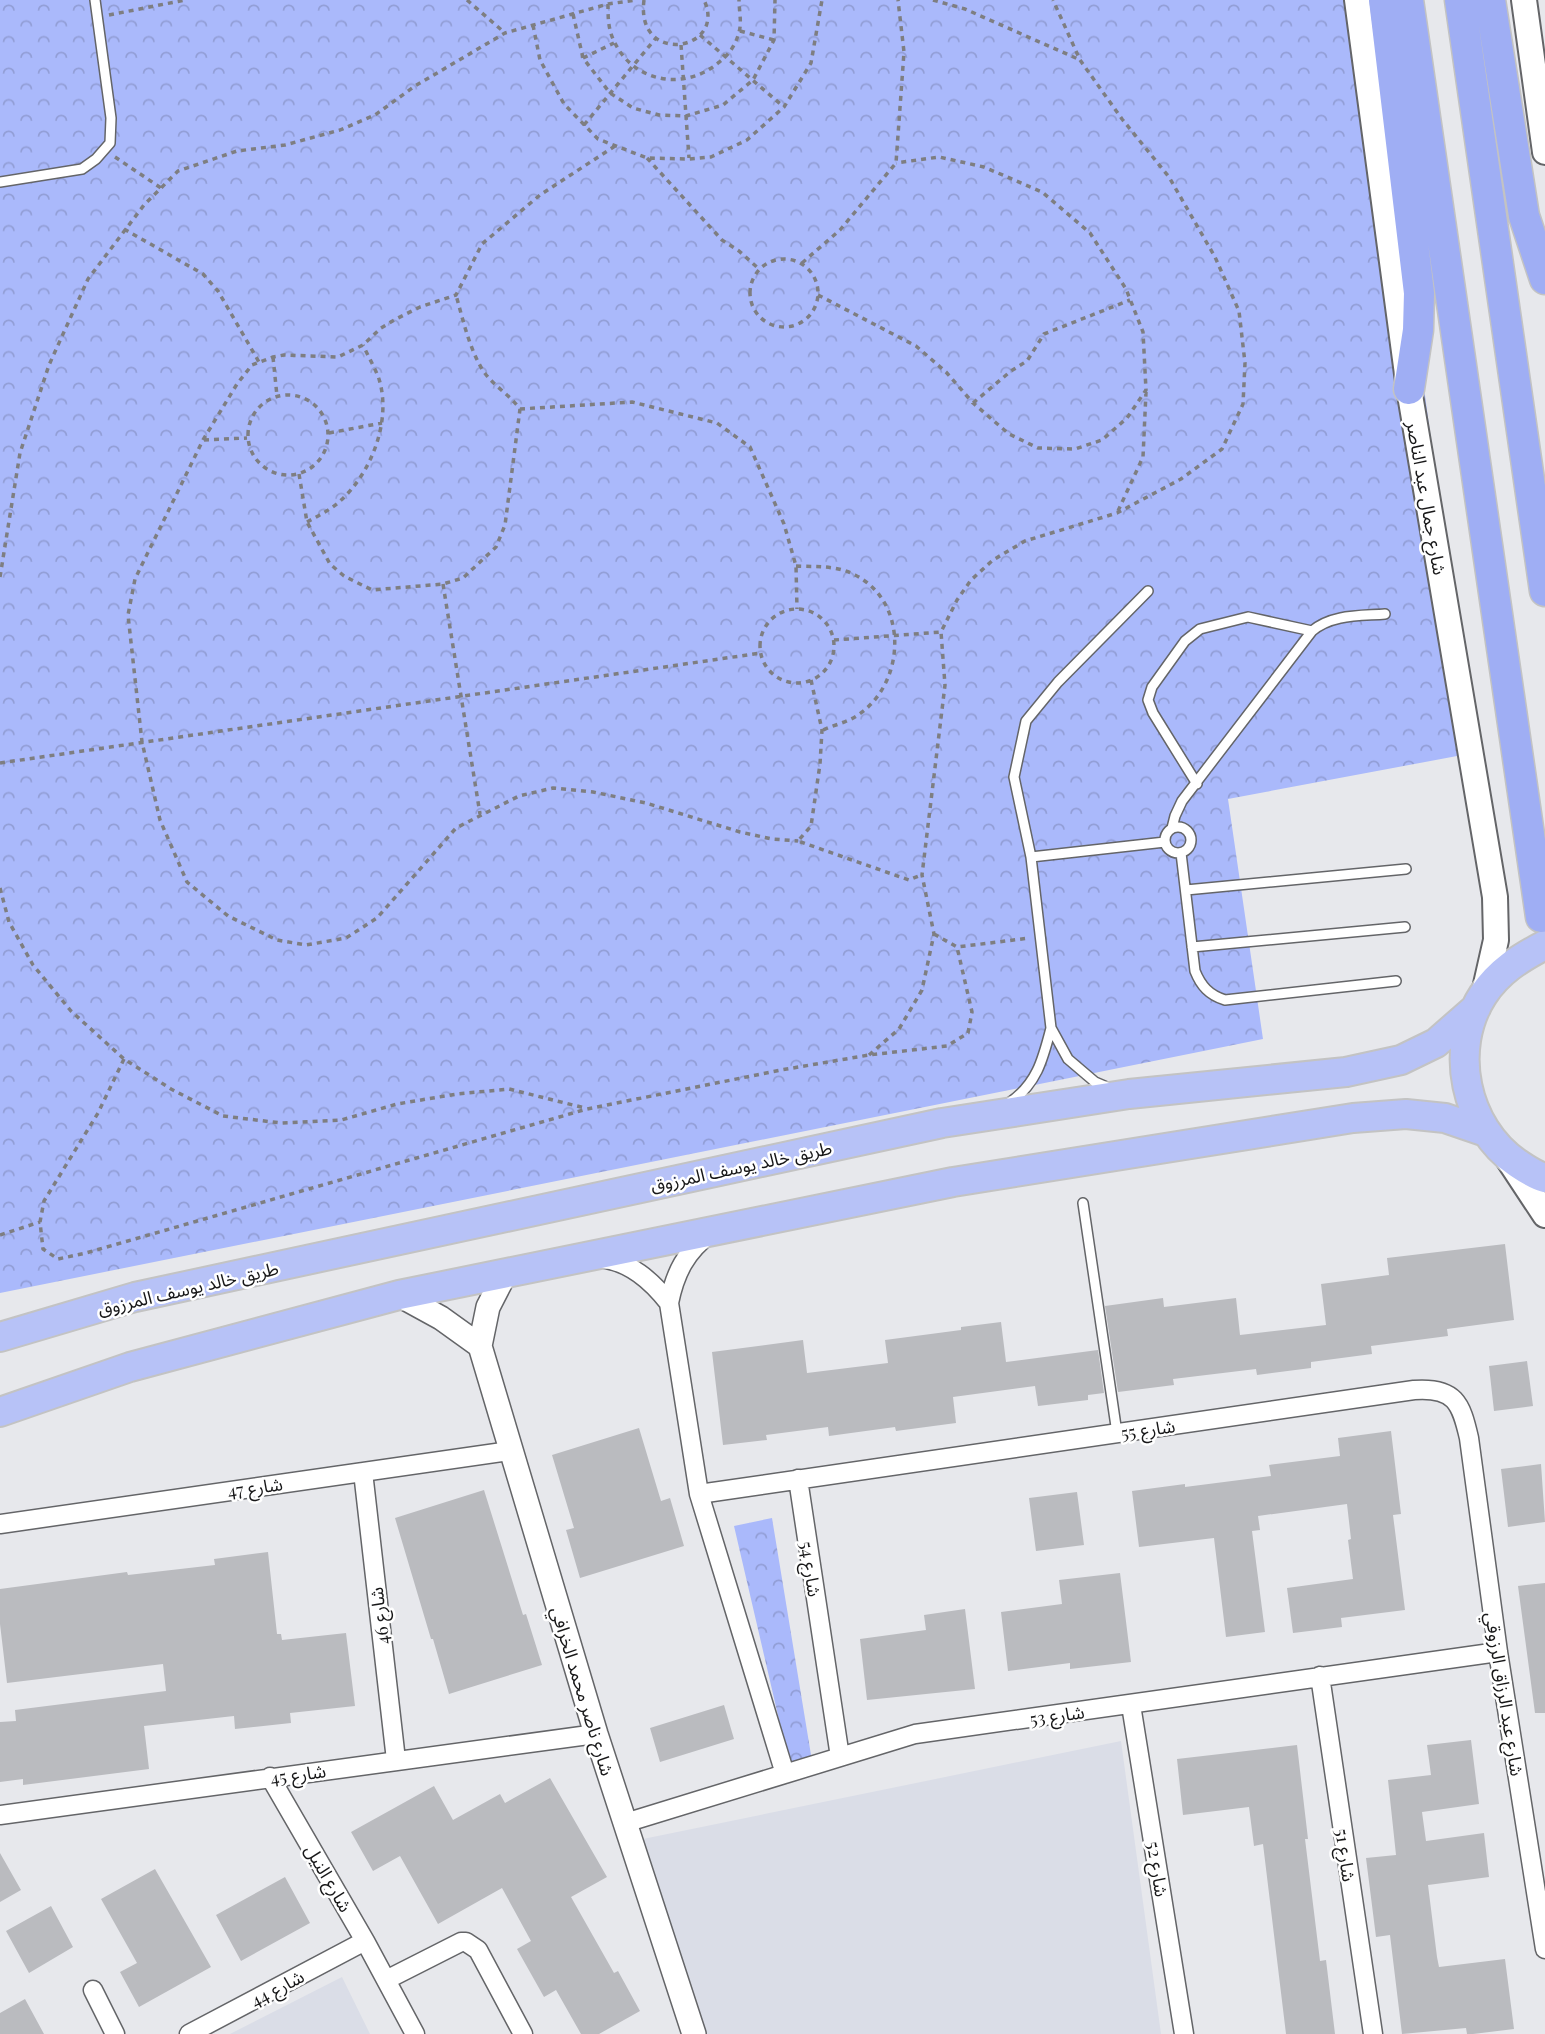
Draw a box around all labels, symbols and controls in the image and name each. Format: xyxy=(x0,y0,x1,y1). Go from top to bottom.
street label: شارع جمال عبد الناصر xyxy=(1399,418,1452,577)
street label: طريق خالد يوسف المرزوق xyxy=(648,1135,834,1197)
street label: طريق خالد يوسف المرزوق xyxy=(95,1255,281,1321)
street label: شارع 55 xyxy=(1119,1413,1177,1448)
street label: شارع 47 xyxy=(226,1471,285,1506)
street label: شارع 54 xyxy=(792,1539,827,1599)
street label: شارع 46 xyxy=(364,1585,397,1646)
street label: شارع ناصر محمد الخرافي xyxy=(543,1604,620,1779)
street label: شارع عبد الرزاق الرزوقي xyxy=(1477,1610,1530,1778)
street label: شارع 53 xyxy=(1028,1699,1086,1734)
street label: شارع 45 xyxy=(269,1758,328,1793)
street label: شارع 51 xyxy=(1327,1827,1362,1884)
street label: شارع النيل xyxy=(297,1840,358,1918)
street label: شارع 52 xyxy=(1139,1840,1174,1899)
street label: شارع 44 xyxy=(246,1964,309,2015)

